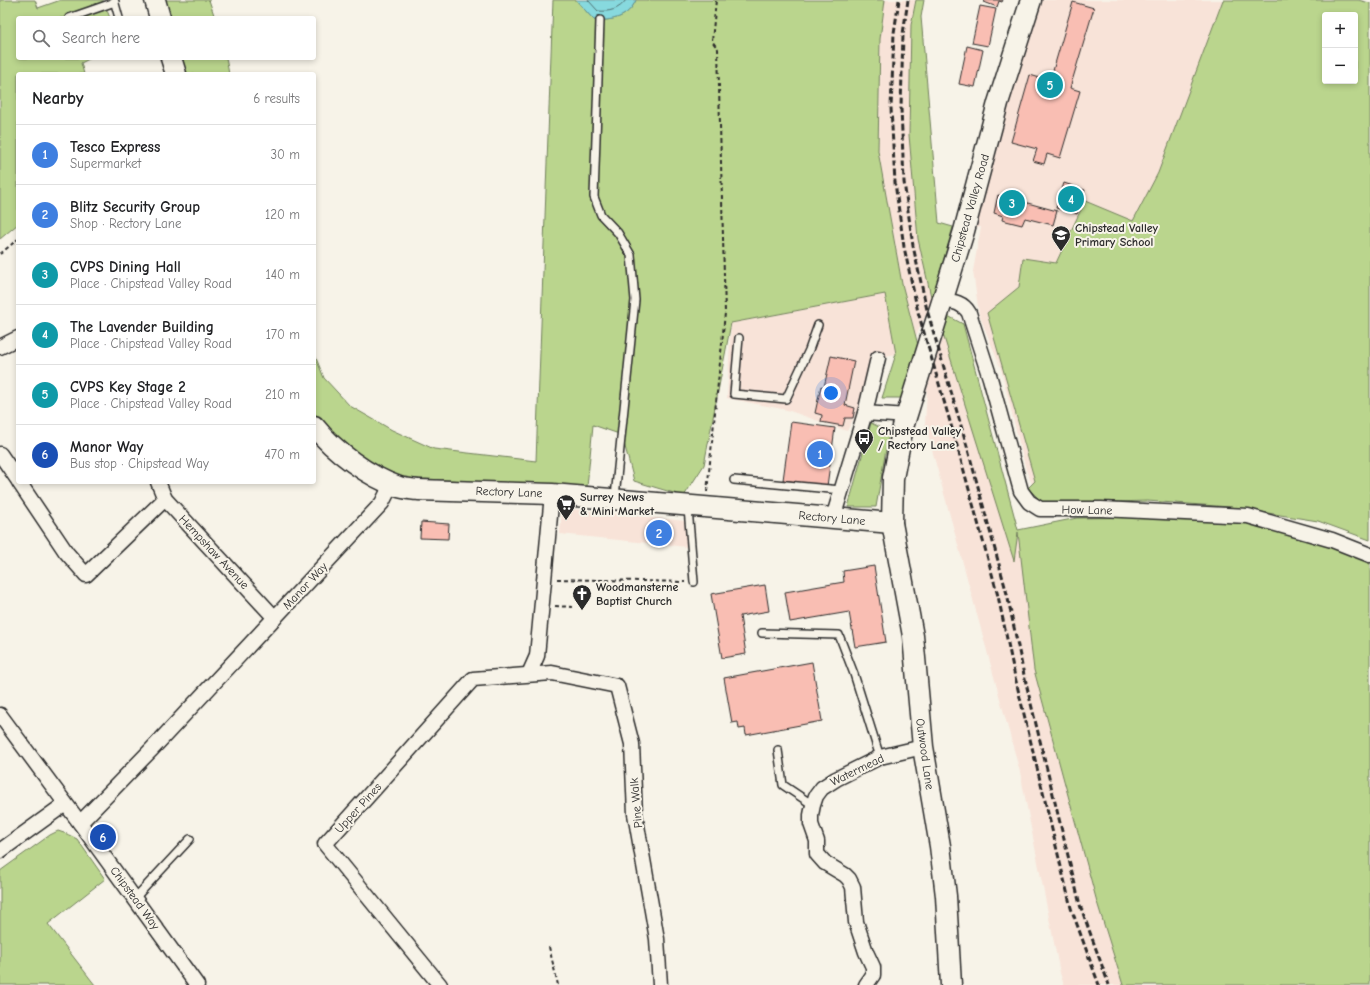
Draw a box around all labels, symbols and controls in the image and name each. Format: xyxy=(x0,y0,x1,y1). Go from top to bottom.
map controls xyxy=(1322,12,1358,84)
button: + xyxy=(1322,12,1358,48)
search box xyxy=(16,16,316,60)
icon: search xyxy=(30,27,52,49)
text: Search here xyxy=(62,29,140,47)
button: − xyxy=(1322,48,1358,84)
pin: 5 xyxy=(1037,70,1063,100)
text: Nearby xyxy=(32,89,83,108)
text: 6 results xyxy=(253,91,300,106)
text: Tesco Express xyxy=(70,138,160,156)
text: 1 xyxy=(42,147,48,162)
text: 30 m xyxy=(270,147,300,162)
street label: Chipstead Valley Road xyxy=(948,152,992,264)
text: Supermarket xyxy=(70,156,141,171)
pin: 4 xyxy=(1058,184,1084,214)
pin: 3 xyxy=(999,188,1025,218)
text: Blitz Security Group xyxy=(70,198,200,216)
text: 2 xyxy=(42,207,48,222)
text: 120 m xyxy=(265,207,300,222)
text: Shop · Rectory Lane xyxy=(70,216,182,231)
place label: Chipstead Valley Primary School xyxy=(1075,221,1159,249)
school or university icon: Chipstead Valley Primary School xyxy=(1050,224,1072,252)
text: CVPS Dining Hall xyxy=(70,258,181,276)
text: 3 xyxy=(42,267,48,282)
text: 140 m xyxy=(266,267,300,282)
text: Place · Chipstead Valley Road xyxy=(70,276,232,291)
text: The Lavender Building xyxy=(70,318,214,336)
text: 4 xyxy=(42,327,48,342)
text: 170 m xyxy=(266,327,300,342)
text: Place · Chipstead Valley Road xyxy=(70,336,232,351)
text: CVPS Key Stage 2 xyxy=(70,378,186,396)
your location xyxy=(821,383,841,403)
text: 5 xyxy=(42,387,48,402)
text: 210 m xyxy=(265,387,300,402)
text: Place · Chipstead Valley Road xyxy=(70,396,232,411)
place label: Chipstead Valley / Rectory Lane xyxy=(878,424,962,452)
bus stop icon: Chipstead Valley / Rectory Lane xyxy=(853,427,875,455)
text: Manor Way xyxy=(70,438,143,456)
pin: 1 xyxy=(807,439,833,469)
text: 6 xyxy=(42,447,48,462)
text: 470 m xyxy=(265,447,300,462)
text: Bus stop · Chipstead Way xyxy=(70,456,209,471)
street label: Rectory Lane xyxy=(475,484,543,500)
place label: Surrey News & Mini Market xyxy=(580,490,655,518)
supermarket icon: Surrey News & Mini Market xyxy=(555,493,577,521)
street label: How Lane xyxy=(1062,503,1112,517)
street label: Rectory Lane xyxy=(798,508,866,528)
street label: Hempshaw Avenue xyxy=(176,512,252,592)
pin: 2 xyxy=(646,518,672,548)
street label: Manor Way xyxy=(280,559,331,612)
place label: Woodmansterne Baptist Church xyxy=(596,580,679,608)
church icon: Woodmansterne Baptist Church xyxy=(571,583,593,611)
street label: Outwood Lane xyxy=(913,717,937,791)
street label: Watermead xyxy=(828,751,886,789)
street label: Pine Walk xyxy=(627,777,645,829)
street label: Upper Pines xyxy=(332,780,384,836)
pin: 6 xyxy=(90,822,116,852)
street label: Chipstead Way xyxy=(107,864,163,933)

